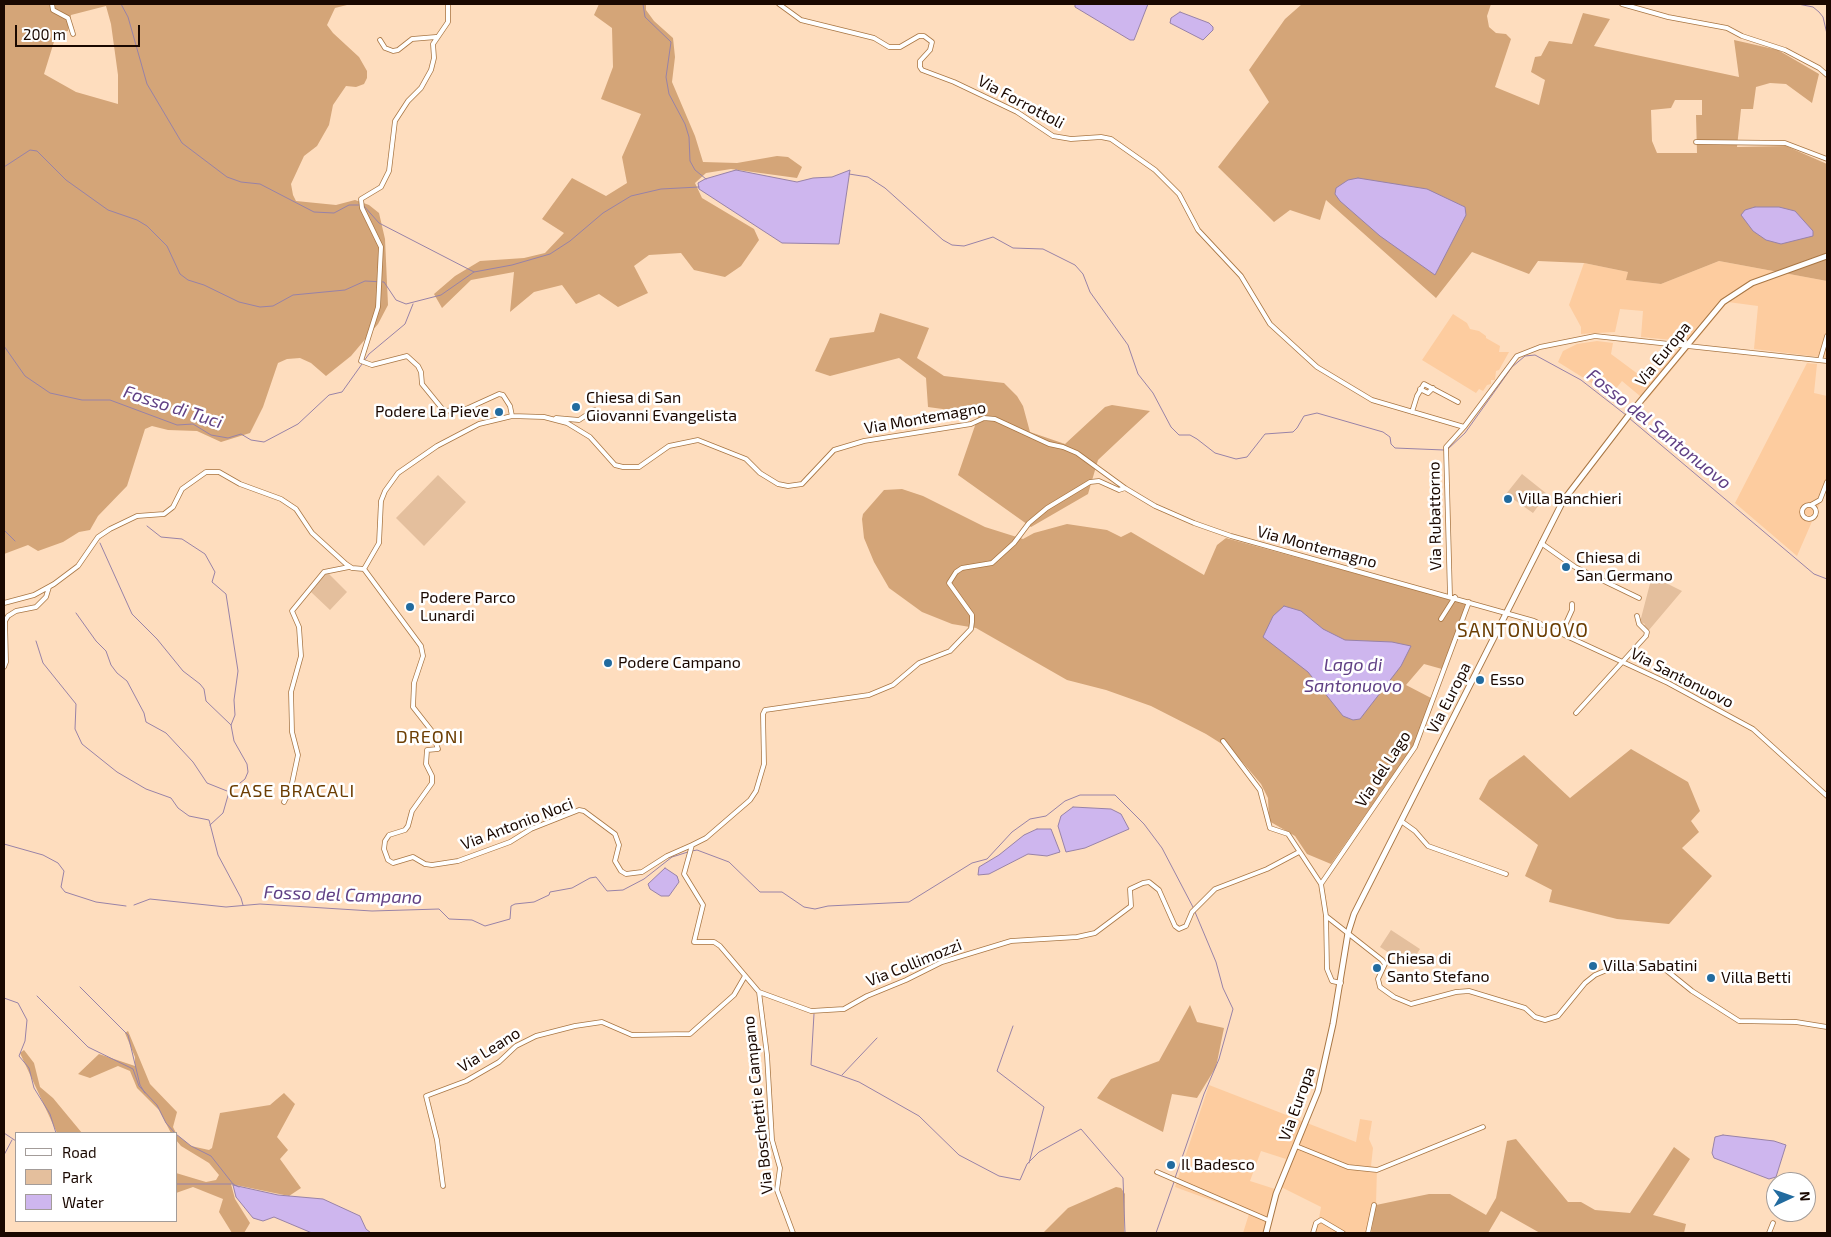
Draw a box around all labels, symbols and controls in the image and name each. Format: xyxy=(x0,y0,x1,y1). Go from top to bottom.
scale bar xyxy=(18,15,142,47)
text: 200 m xyxy=(23,25,66,43)
street label: Via Forrottoli xyxy=(974,71,1068,133)
street label: Via Europa xyxy=(1631,318,1695,390)
water label: Fosso del Santonuovo xyxy=(1583,364,1735,494)
water label: Fosso di Tuci xyxy=(121,381,225,433)
place label: Chiesa di San Giovanni Evangelista xyxy=(586,388,737,426)
street label: Via Montemagno xyxy=(863,398,987,438)
marker: Chiesa di San Giovanni Evangelista xyxy=(570,401,582,413)
place label: Podere La Pieve xyxy=(375,402,489,422)
marker: Podere La Pieve xyxy=(493,406,505,418)
street label: Via Rubattorno xyxy=(1424,461,1446,571)
place label: Villa Banchieri xyxy=(1518,489,1622,509)
marker: Villa Banchieri xyxy=(1502,493,1514,505)
street label: Via Montemagno xyxy=(1255,522,1379,572)
place label: Chiesa di San Germano xyxy=(1576,548,1673,586)
marker: Chiesa di San Germano xyxy=(1560,561,1572,573)
place label: Podere Parco Lunardi xyxy=(420,588,516,626)
marker: Podere Parco Lunardi xyxy=(404,601,416,613)
district label: SANTONUOVO xyxy=(1456,620,1590,642)
street label: Via Santonuovo xyxy=(1627,644,1737,712)
place label: Podere Campano xyxy=(618,653,741,673)
water label: Lago di Santonuovo xyxy=(1304,654,1402,696)
marker: Podere Campano xyxy=(602,657,614,669)
street label: Via Europa xyxy=(1423,659,1475,737)
place label: Esso xyxy=(1490,670,1524,690)
marker: Esso xyxy=(1474,674,1486,686)
district label: DREONI xyxy=(395,726,465,748)
street label: Via del Lago xyxy=(1351,727,1415,811)
district label: CASE BRACALI xyxy=(227,780,357,802)
street label: Via Antonio Noci xyxy=(458,794,576,854)
water label: Fosso del Campano xyxy=(263,881,423,909)
street label: Via Collimozzi xyxy=(864,935,964,991)
place label: Chiesa di Santo Stefano xyxy=(1387,949,1490,987)
place label: Villa Sabatini xyxy=(1603,956,1698,976)
marker: Villa Sabatini xyxy=(1587,960,1599,972)
marker: Chiesa di Santo Stefano xyxy=(1371,962,1383,974)
place label: Villa Betti xyxy=(1721,968,1791,988)
marker: Villa Betti xyxy=(1705,972,1717,984)
street label: Via Boschetti e Campano xyxy=(739,1015,777,1195)
street label: Via Leano xyxy=(454,1023,524,1077)
street label: Via Europa xyxy=(1275,1064,1319,1144)
legend xyxy=(15,1132,178,1222)
text: Road xyxy=(62,1143,97,1161)
place label: Il Badesco xyxy=(1181,1155,1255,1175)
marker: Il Badesco xyxy=(1165,1159,1177,1171)
text: Park xyxy=(62,1168,93,1186)
north arrow xyxy=(1766,1172,1816,1222)
text: N xyxy=(1797,1191,1814,1202)
text: Water xyxy=(62,1193,104,1211)

